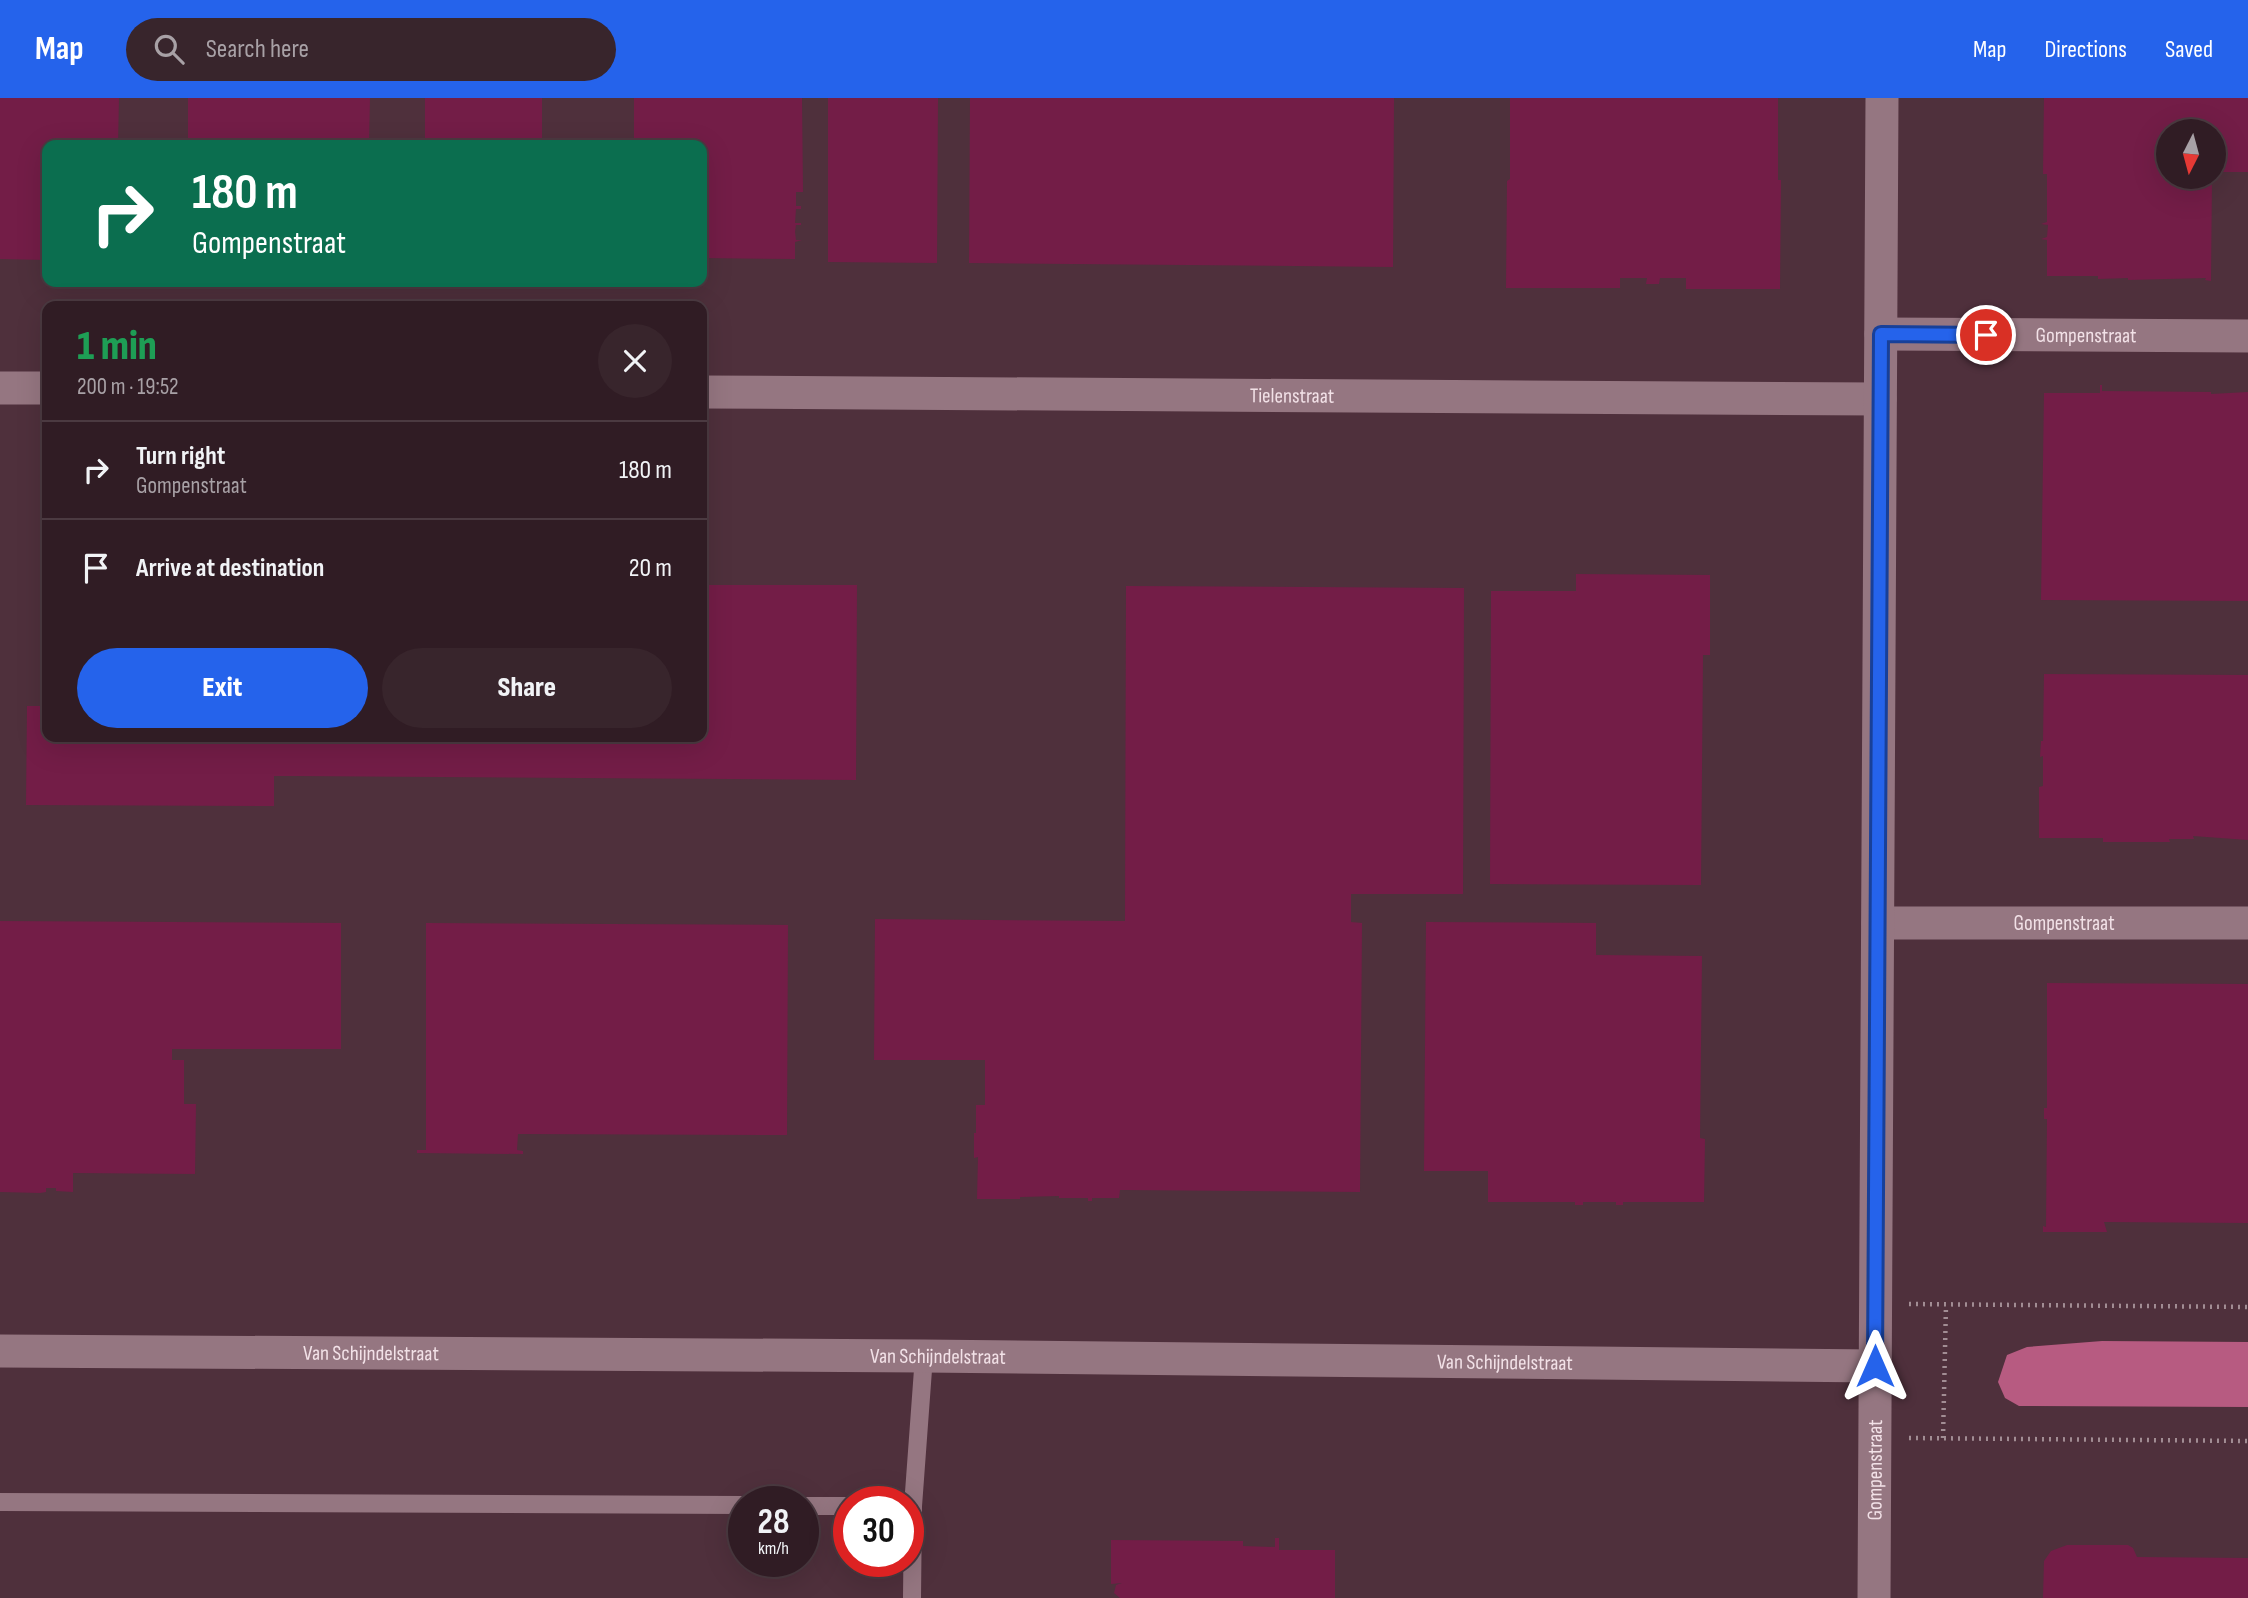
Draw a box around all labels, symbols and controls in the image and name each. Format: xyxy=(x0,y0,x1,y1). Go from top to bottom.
search box xyxy=(126,18,616,81)
text: Map xyxy=(35,29,84,69)
icon: search xyxy=(150,30,188,68)
text: Search here xyxy=(206,34,309,65)
text: Map xyxy=(1973,35,2006,64)
text: Directions xyxy=(2044,35,2127,64)
text: Saved xyxy=(2165,35,2213,64)
north arrow xyxy=(2156,119,2226,189)
map controls xyxy=(2156,119,2226,189)
text: 180 m xyxy=(192,164,298,223)
icon: right xyxy=(77,168,168,259)
text: Gompenstraat xyxy=(192,224,346,263)
pin xyxy=(1956,305,2016,365)
icon: arrive xyxy=(1967,316,2005,354)
text: 1 min xyxy=(77,321,157,372)
street label: Gompenstraat xyxy=(2035,323,2137,348)
button: close xyxy=(598,324,672,398)
text: 200 m · 19:52 xyxy=(77,373,179,401)
street label: Tielenstraat xyxy=(1250,383,1334,409)
text: Turn right xyxy=(136,441,225,472)
icon: right xyxy=(77,451,115,489)
text: 180 m xyxy=(619,455,672,486)
text: Gompenstraat xyxy=(136,472,247,500)
icon: arrive xyxy=(77,549,115,587)
text: Arrive at destination xyxy=(136,553,324,584)
text: 20 m xyxy=(629,553,672,584)
button: Exit xyxy=(77,648,368,728)
button: Share xyxy=(382,648,672,728)
street label: Gompenstraat xyxy=(2013,911,2115,936)
position arrow xyxy=(1838,1329,1912,1403)
street label: Van Schijndelstraat xyxy=(303,1341,439,1366)
street label: Van Schijndelstraat xyxy=(870,1344,1006,1370)
street label: Van Schijndelstraat xyxy=(1437,1349,1573,1376)
street label: Gompenstraat xyxy=(1862,1419,1888,1521)
speed limit sign: 30 xyxy=(833,1486,924,1577)
text: 28 xyxy=(758,1501,789,1544)
text: km/h xyxy=(758,1538,789,1559)

